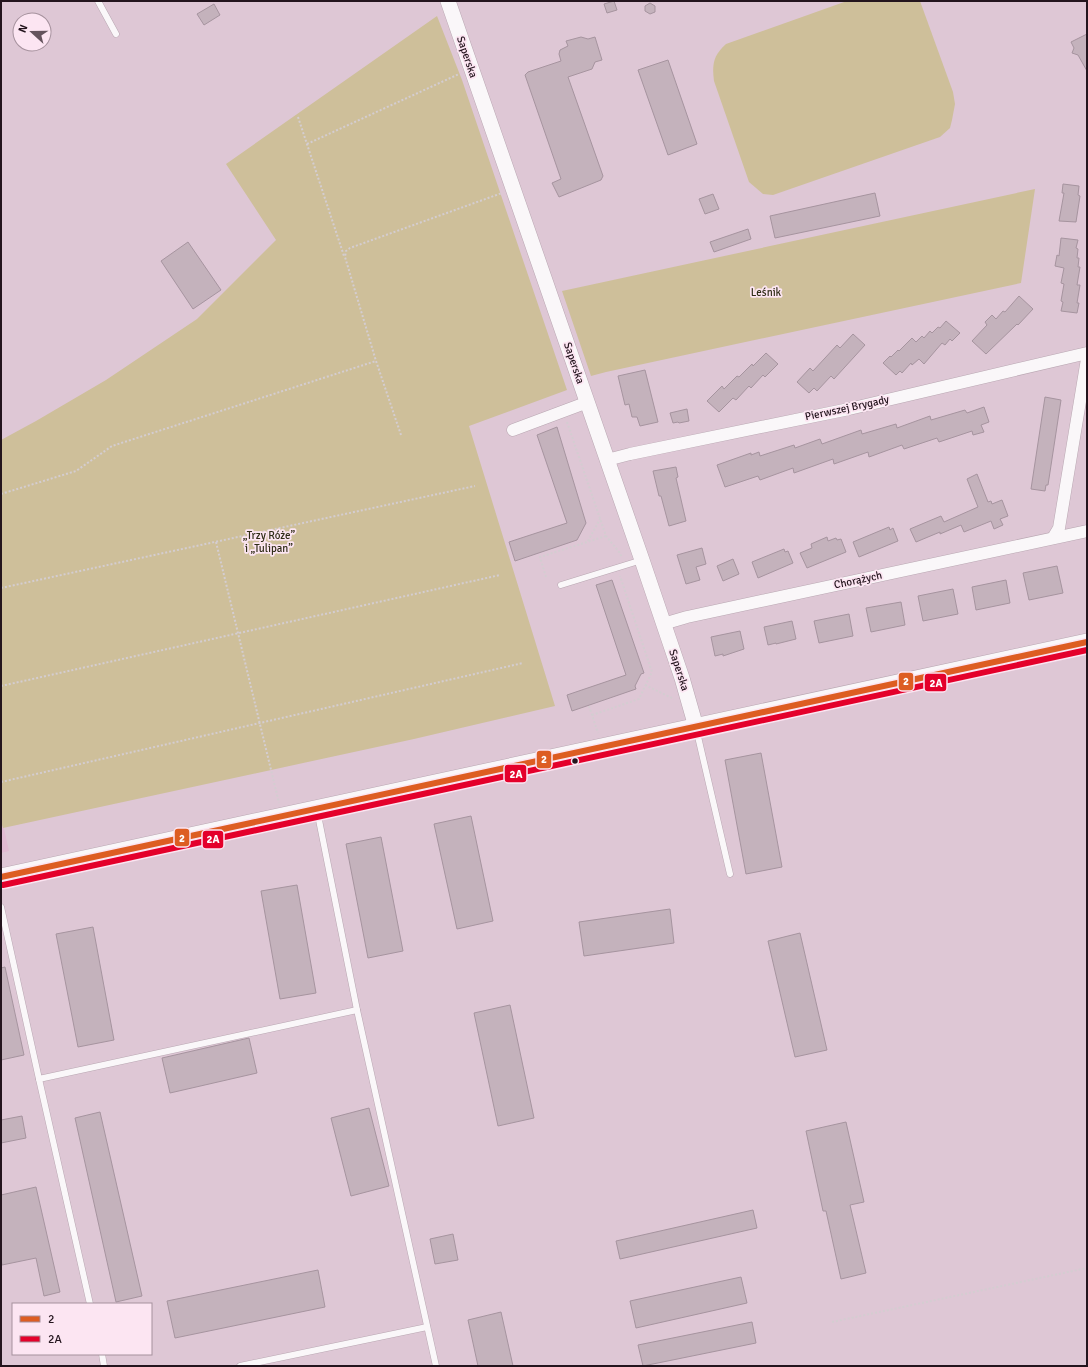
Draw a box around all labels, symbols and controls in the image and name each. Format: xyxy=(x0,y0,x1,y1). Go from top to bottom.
north arrow xyxy=(12,12,52,52)
text: N xyxy=(16,23,31,34)
street label: Saperska xyxy=(454,35,480,80)
park label: Leśnik xyxy=(751,286,782,299)
street label: Saperska xyxy=(561,341,587,386)
street label: Pierwszej Brygady xyxy=(804,393,891,423)
park label: „Trzy Róże” i „Tulipan” xyxy=(243,529,295,555)
street label: Chorążych xyxy=(833,569,883,591)
street label: Saperska xyxy=(666,648,692,693)
line badge: 2 xyxy=(898,672,914,691)
line badge: 2A xyxy=(924,673,947,692)
text: 2 xyxy=(903,675,909,688)
text: 2A xyxy=(930,677,942,690)
line badge: 2 xyxy=(536,750,552,769)
text: 2 xyxy=(541,753,547,766)
unlabelled marker xyxy=(570,756,580,766)
line badge: 2A xyxy=(504,764,527,783)
text: 2A xyxy=(510,768,522,781)
line badge: 2 xyxy=(174,828,190,847)
line badge: 2A xyxy=(202,830,224,849)
text: 2 xyxy=(179,832,185,845)
text: 2A xyxy=(207,833,219,846)
legend xyxy=(12,1303,152,1355)
text: 2 xyxy=(48,1312,54,1327)
text: 2A xyxy=(48,1332,62,1347)

